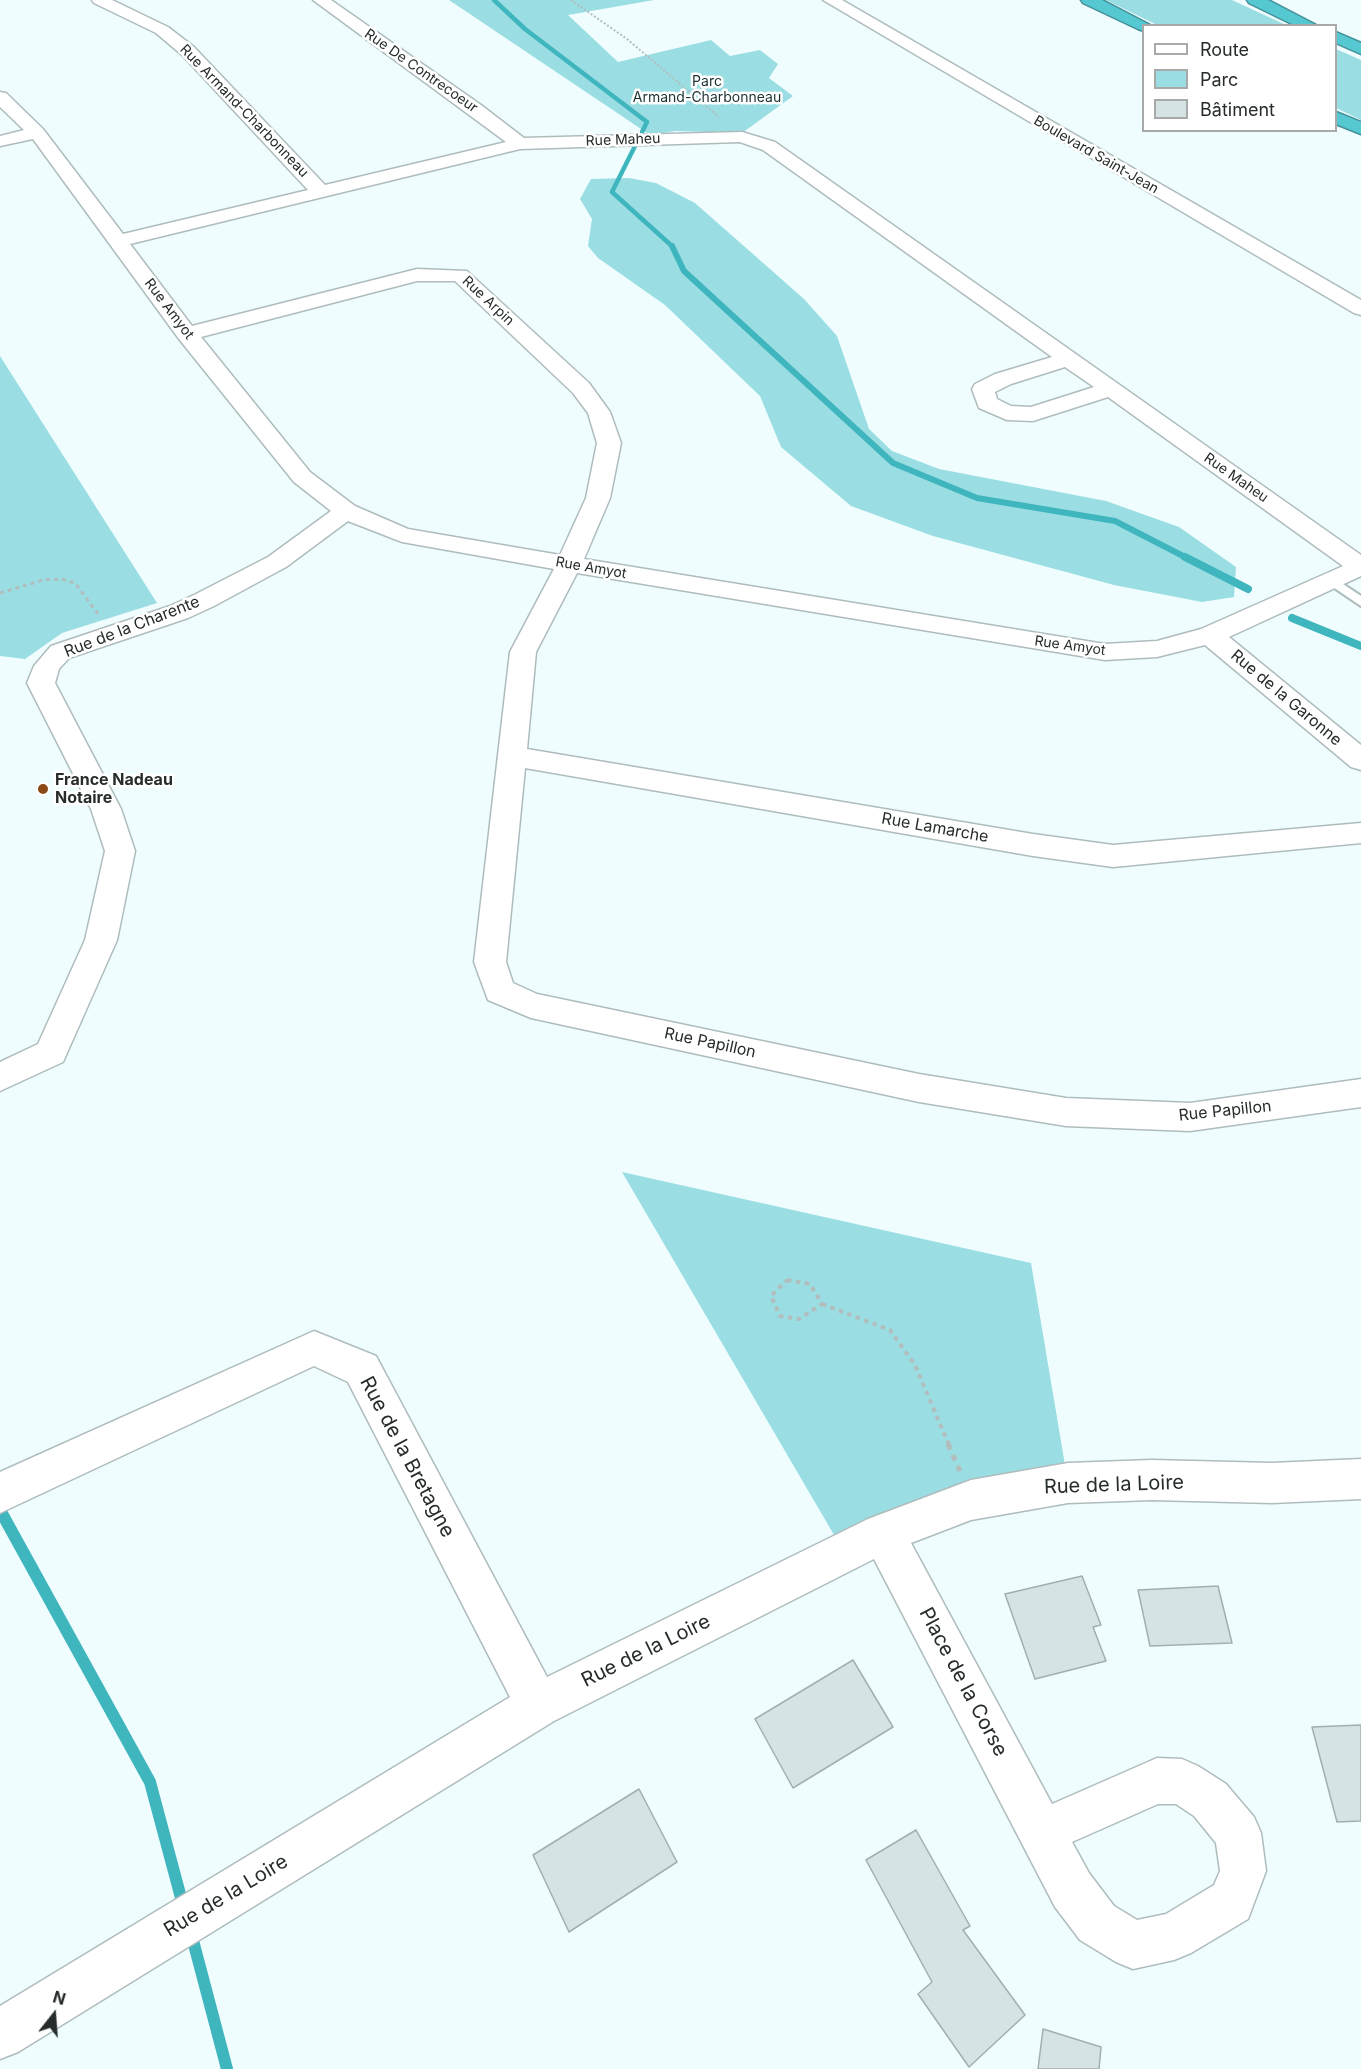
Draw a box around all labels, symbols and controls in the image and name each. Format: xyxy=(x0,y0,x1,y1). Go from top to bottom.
legend xyxy=(1142,24,1337,132)
street label: Rue De Contrecoeur xyxy=(361,26,481,116)
text: Route xyxy=(1200,39,1249,60)
street label: Rue Armand-Charbonneau xyxy=(176,41,312,181)
text: Parc xyxy=(1200,69,1238,90)
park label: Parc Armand-Charbonneau xyxy=(633,74,781,106)
text: Bâtiment xyxy=(1200,99,1275,120)
street label: Boulevard Saint-Jean xyxy=(1031,112,1161,198)
street label: Rue Maheu xyxy=(585,130,661,150)
street label: Rue Arpin xyxy=(459,273,517,329)
street label: Rue Amyot xyxy=(141,275,197,343)
street label: Rue Maheu xyxy=(1201,450,1271,506)
street label: Rue Amyot xyxy=(554,554,628,582)
street label: Rue de la Charente xyxy=(62,592,202,662)
street label: Rue Amyot xyxy=(1033,633,1107,659)
street label: Rue de la Garonne xyxy=(1227,646,1345,750)
place label: France Nadeau Notaire xyxy=(55,770,173,808)
marker: France Nadeau Notaire xyxy=(36,782,50,796)
street label: Rue Lamarche xyxy=(880,809,990,847)
street label: Rue Papillon xyxy=(662,1024,758,1062)
street label: Rue Papillon xyxy=(1178,1097,1272,1125)
street label: Rue de la Bretagne xyxy=(354,1372,460,1542)
street label: Rue de la Loire xyxy=(1044,1471,1184,1499)
street label: Place de la Corse xyxy=(914,1603,1012,1761)
street label: Rue de la Loire xyxy=(578,1609,714,1693)
street label: Rue de la Loire xyxy=(160,1850,292,1942)
north arrow xyxy=(24,1985,84,2045)
text: N xyxy=(50,1986,68,2009)

